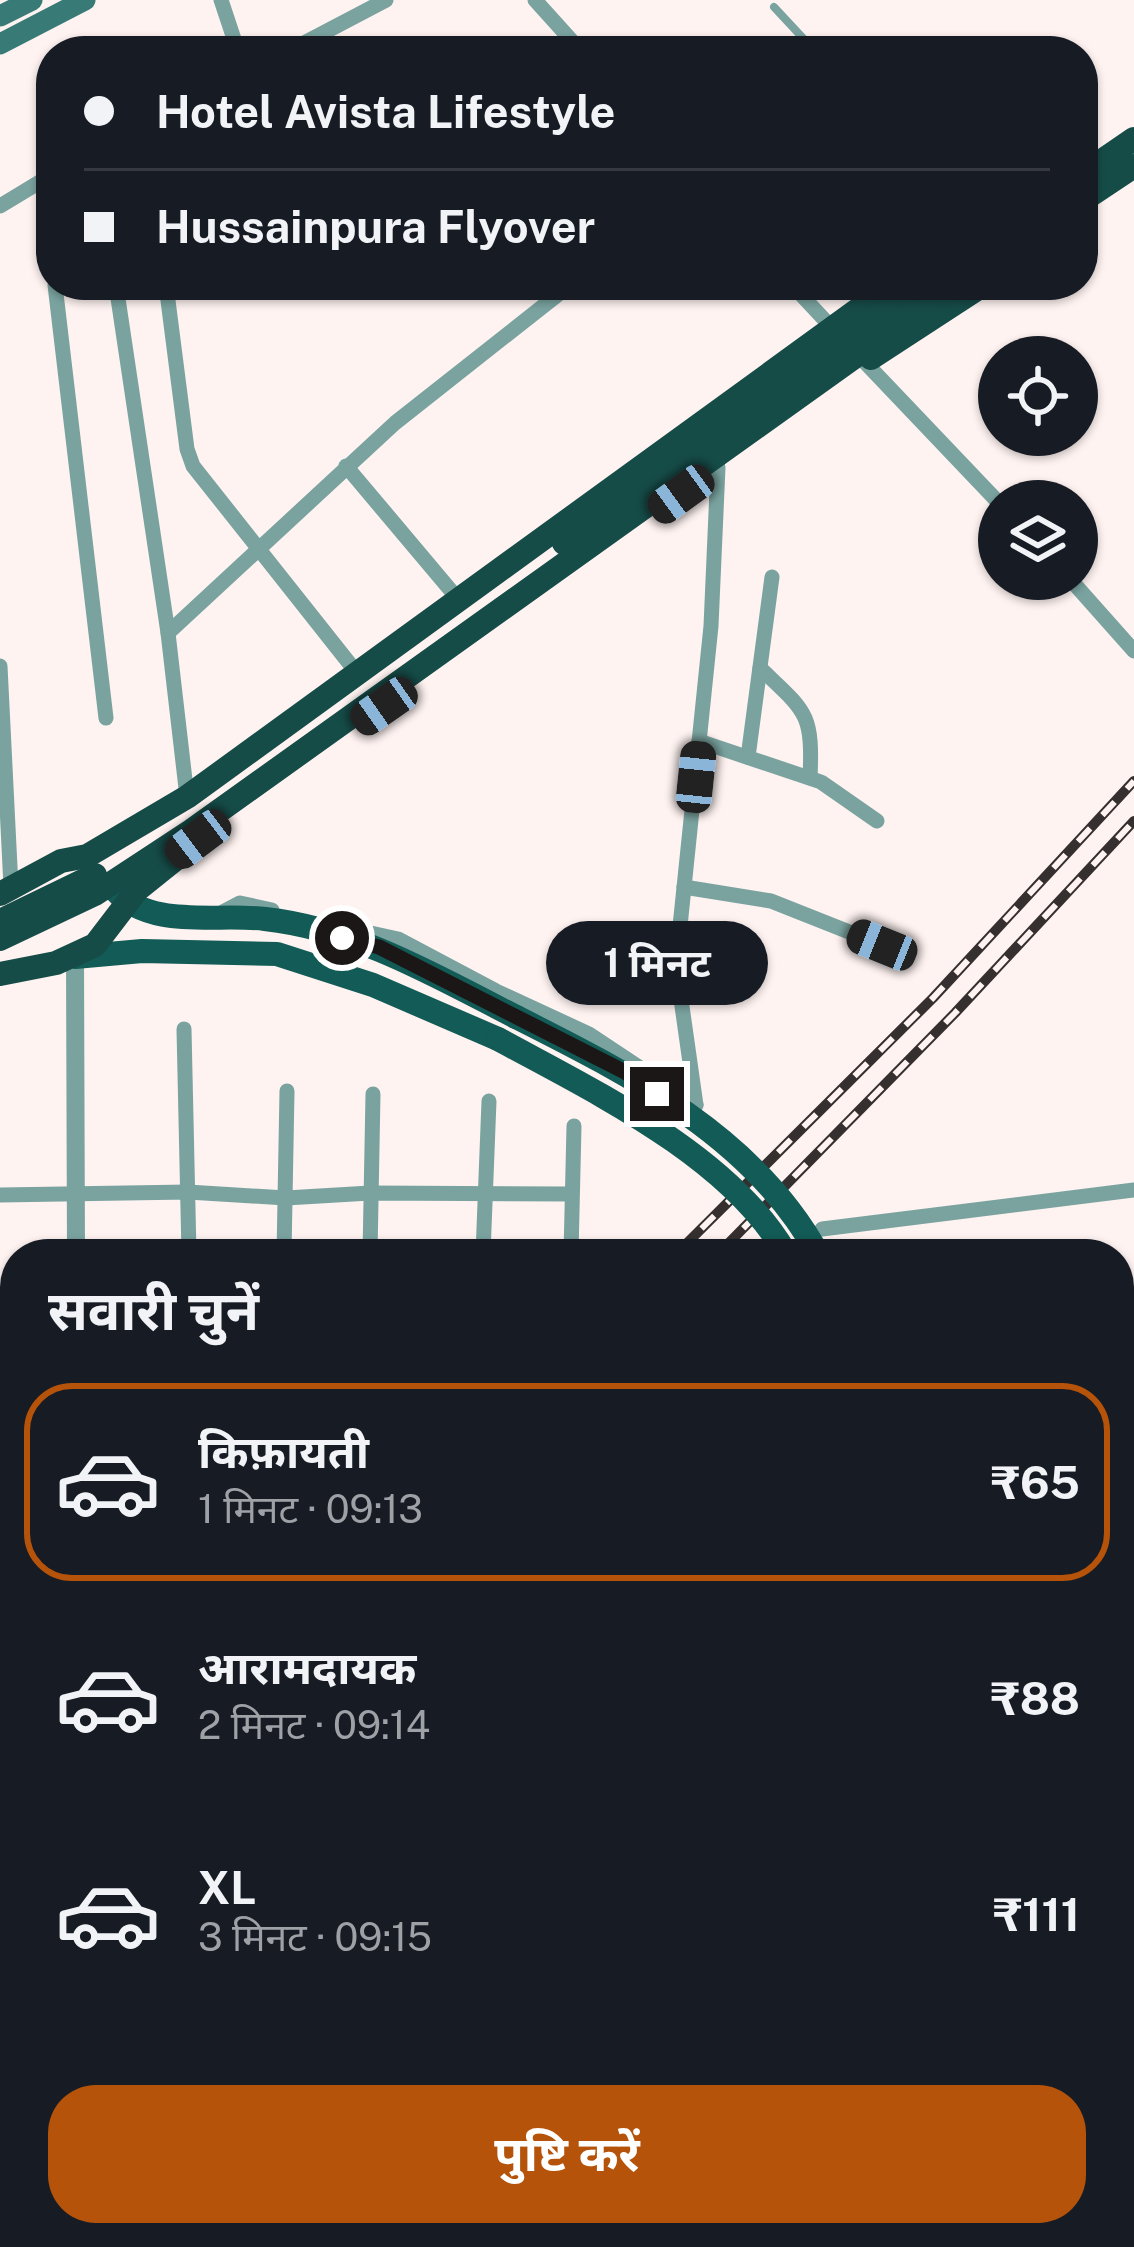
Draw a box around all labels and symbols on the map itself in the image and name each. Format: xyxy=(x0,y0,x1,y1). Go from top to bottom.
car xyxy=(641,458,721,530)
car xyxy=(344,671,424,741)
car xyxy=(674,739,718,815)
car xyxy=(158,803,238,875)
route start xyxy=(315,911,369,965)
car xyxy=(842,915,922,975)
callout: 1 मिनट xyxy=(546,920,768,1004)
route end xyxy=(630,1067,684,1121)

